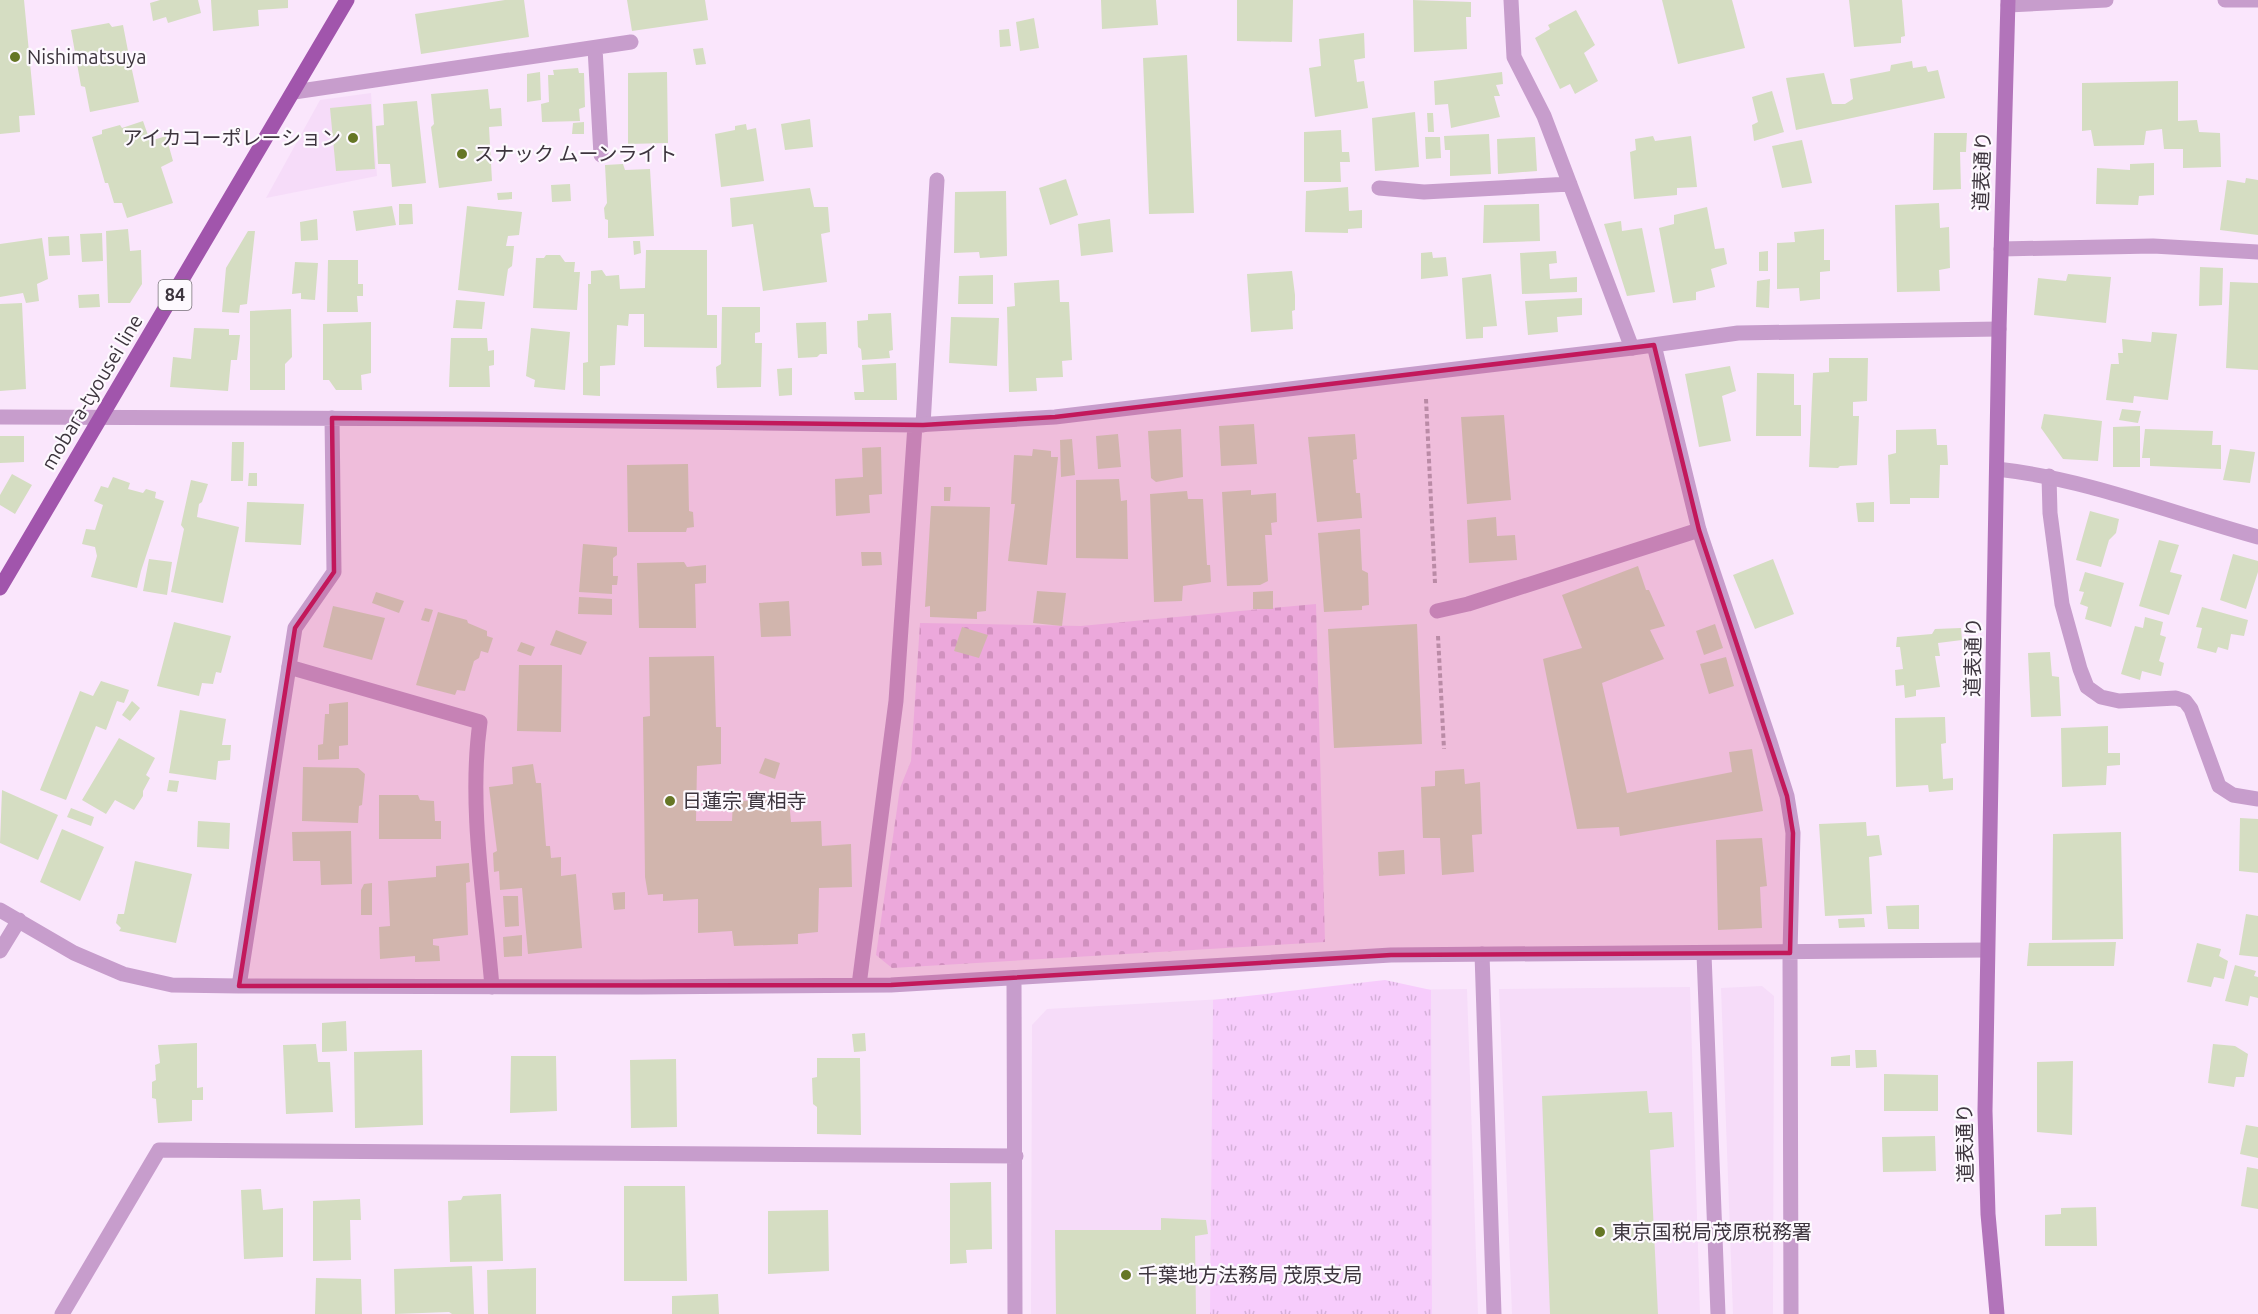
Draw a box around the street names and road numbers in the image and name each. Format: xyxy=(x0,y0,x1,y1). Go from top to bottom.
street label: 道表通り xyxy=(1969,131,1994,211)
road number: 84 xyxy=(158,280,192,310)
street label: mobara-tyousei line xyxy=(36,310,147,473)
street label: 道表通り xyxy=(1960,617,1985,697)
street label: 道表通り xyxy=(1952,1103,1977,1183)

